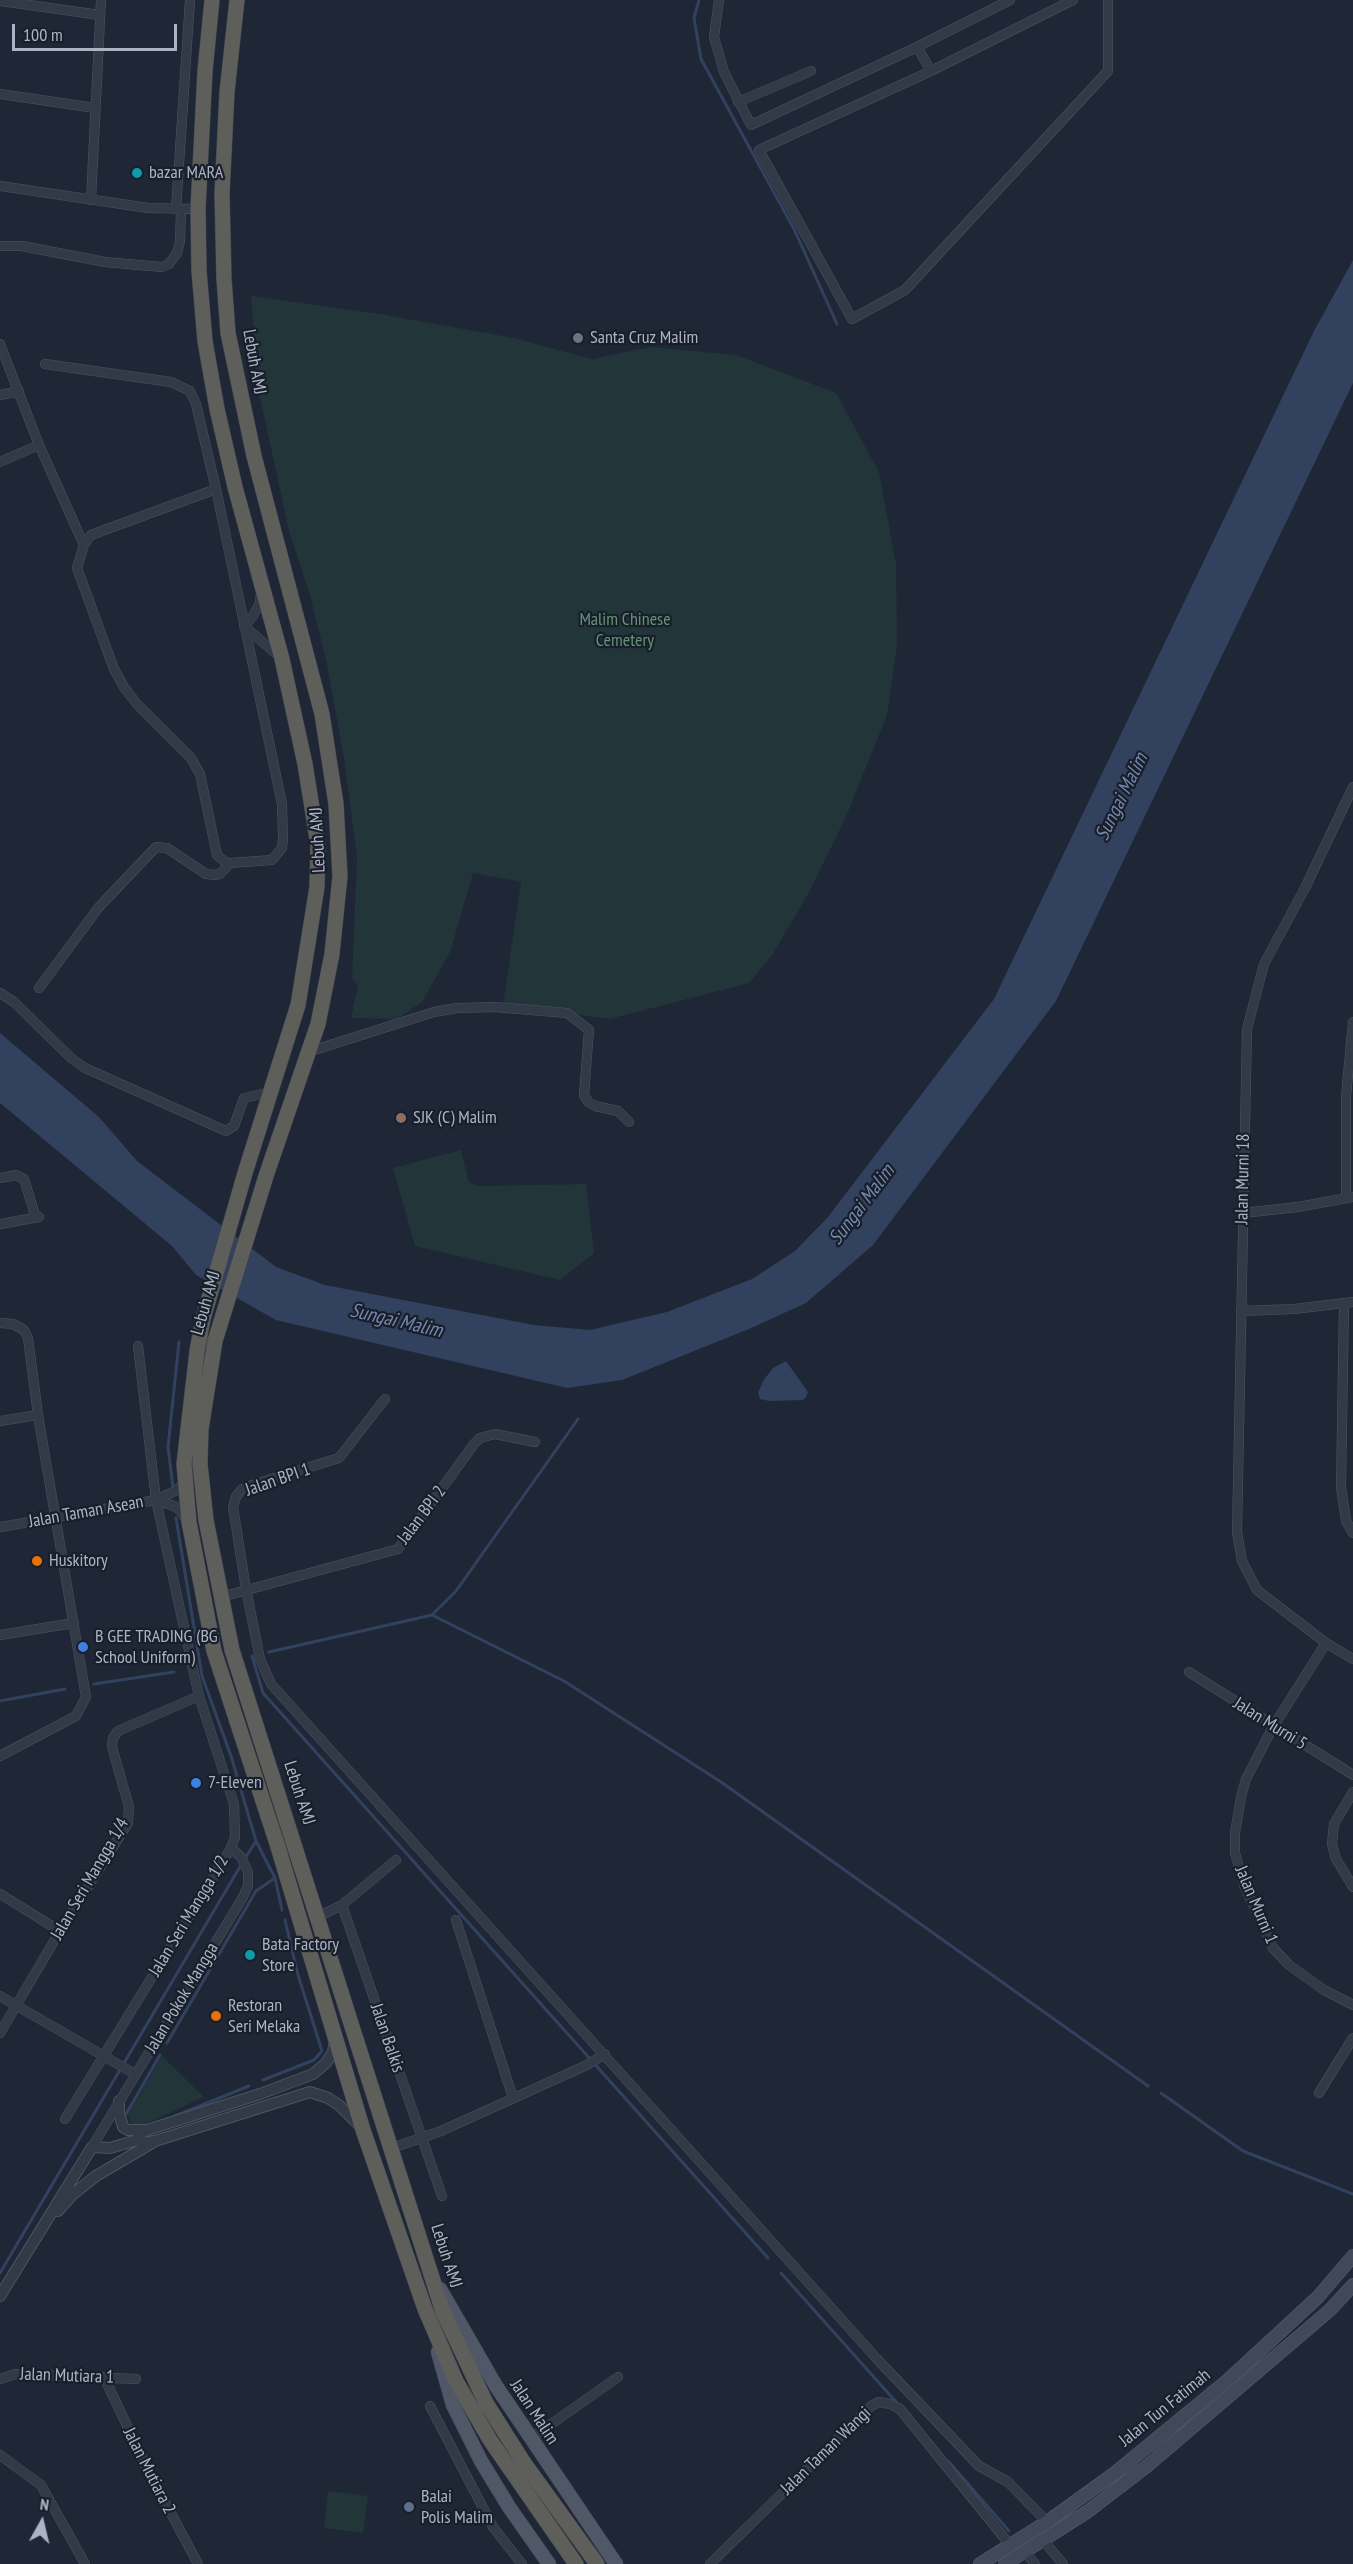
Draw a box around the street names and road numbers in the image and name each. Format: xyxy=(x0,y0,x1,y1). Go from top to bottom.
street label: Lebuh AMJ xyxy=(238,328,270,396)
street label: Lebuh AMJ xyxy=(305,807,331,873)
street label: Jalan Murni 18 xyxy=(1231,1133,1255,1225)
street label: Lebuh AMJ xyxy=(187,1268,225,1338)
street label: Jalan BPI 1 xyxy=(243,1459,313,1501)
street label: Jalan BPI 2 xyxy=(393,1482,451,1548)
street label: Jalan Taman Asean xyxy=(27,1491,145,1533)
street label: Jalan Murni 5 xyxy=(1229,1693,1311,1755)
street label: Lebuh AMJ xyxy=(279,1758,319,1828)
street label: Jalan Seri Mangga 1/4 xyxy=(46,1814,134,1944)
street label: Jalan Seri Mangga 1/2 xyxy=(144,1852,234,1980)
street label: Jalan Murni 1 xyxy=(1230,1863,1282,1947)
street label: Jalan Pokok Mangga xyxy=(141,1939,223,2057)
street label: Jalan Balkis xyxy=(365,2001,409,2075)
street label: Lebuh AMJ xyxy=(426,2221,466,2291)
street label: Jalan Mutiara 1 xyxy=(20,2364,114,2388)
street label: Jalan Tun Fatimah xyxy=(1115,2365,1215,2451)
street label: Jalan Malim xyxy=(505,2375,563,2449)
street label: Jalan Taman Wangi xyxy=(776,2402,876,2500)
street label: Jalan Mutiara 2 xyxy=(118,2424,180,2518)

